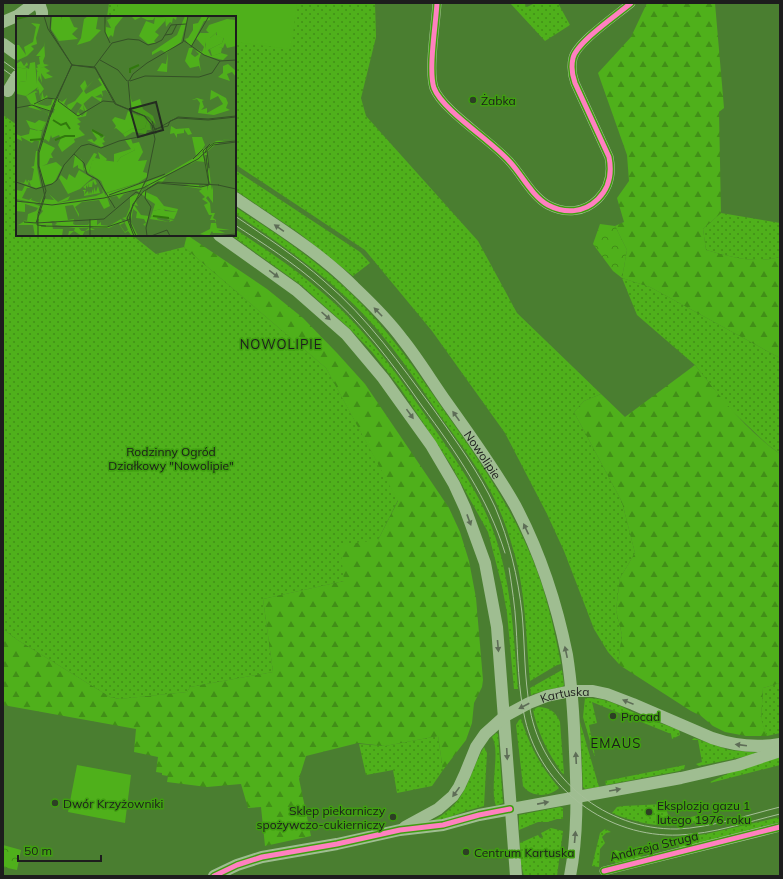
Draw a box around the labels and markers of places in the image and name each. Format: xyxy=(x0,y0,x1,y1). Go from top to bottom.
place label: Żabka xyxy=(481,93,516,108)
marker: Żabka xyxy=(468,95,478,105)
place label: Procad xyxy=(621,709,660,724)
marker: Procad xyxy=(608,711,618,721)
place label: Dwór Krzyżowniki xyxy=(63,796,163,811)
marker: Dwór Krzyżowniki xyxy=(50,798,60,808)
place label: Eksplozja gazu 1 lutego 1976 roku xyxy=(657,798,751,827)
place label: Sklep piekarniczy spożywczo-cukierniczy xyxy=(257,803,386,832)
marker: Eksplozja gazu 1 lutego 1976 roku xyxy=(644,807,654,817)
marker: Sklep piekarniczy spożywczo-cukierniczy xyxy=(388,812,398,822)
place label: Centrum Kartuska xyxy=(474,845,574,860)
marker: Centrum Kartuska xyxy=(461,847,471,857)

